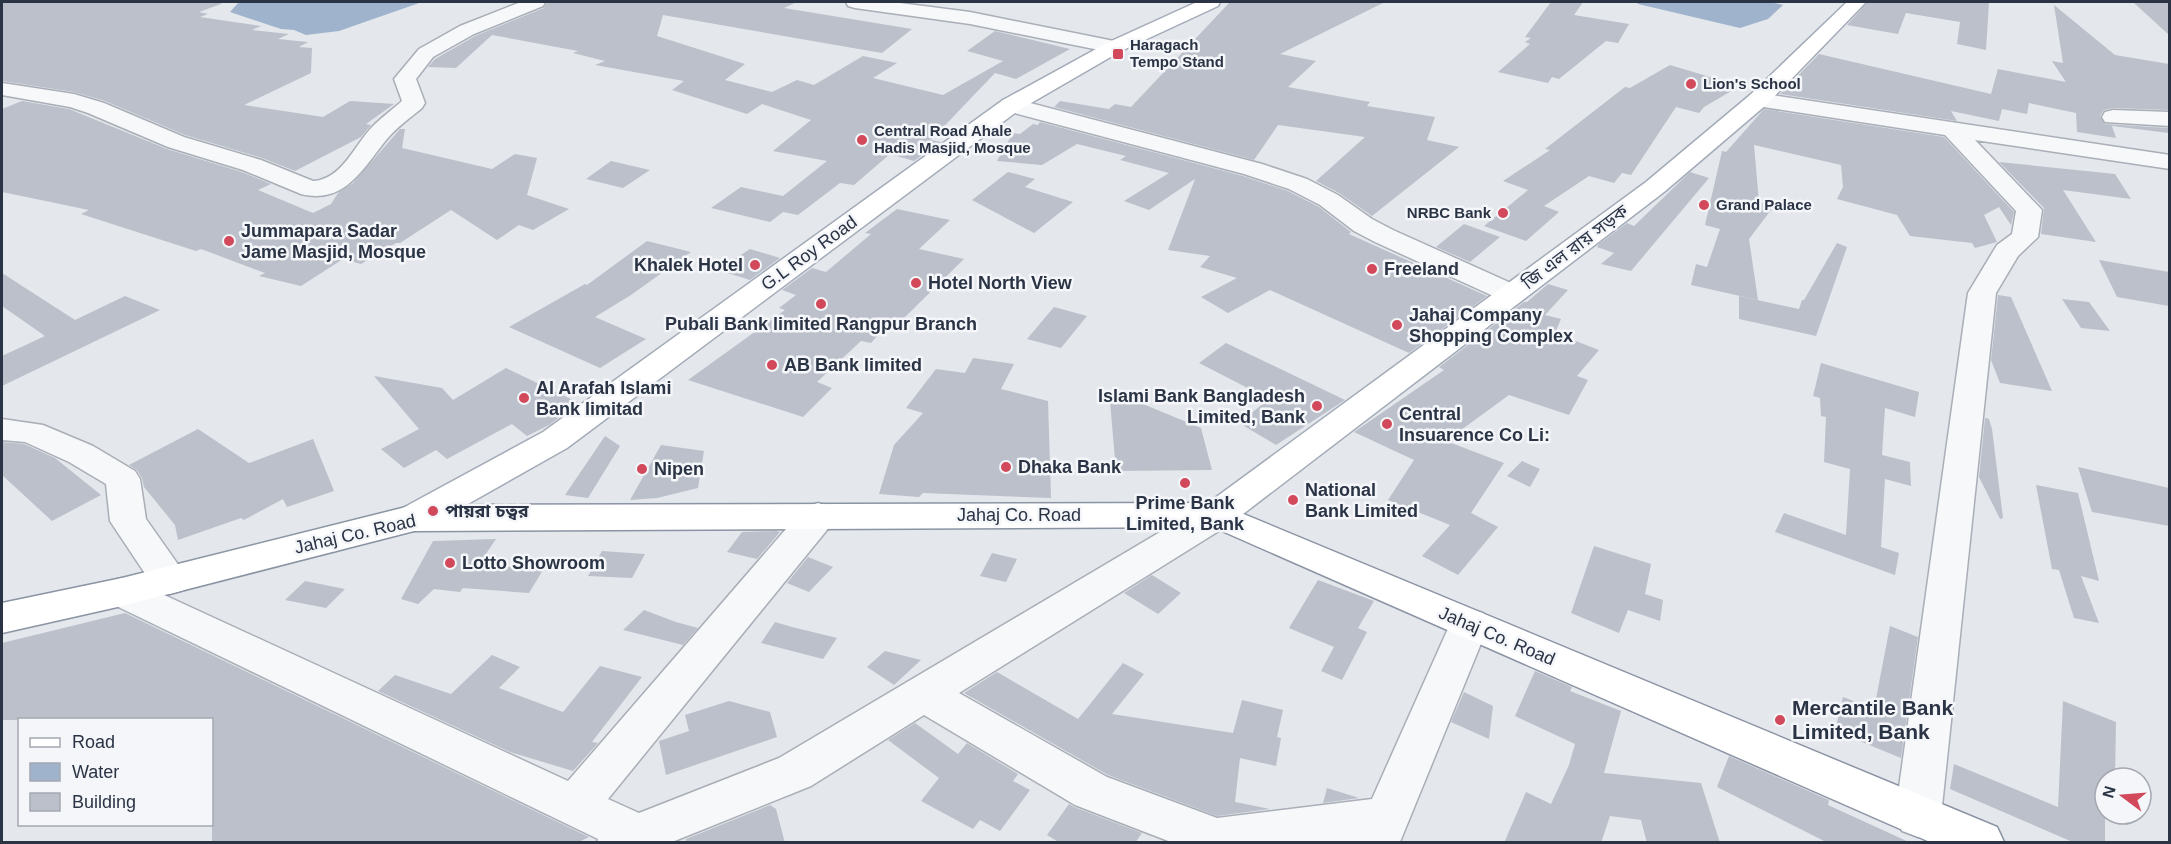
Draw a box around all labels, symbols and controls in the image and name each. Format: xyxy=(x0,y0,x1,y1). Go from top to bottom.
place label: Haragach Tempo Stand xyxy=(1130,36,1224,70)
marker: Haragach Tempo Stand xyxy=(1111,47,1125,61)
place label: Lion's School xyxy=(1703,75,1801,92)
marker: Lion's School xyxy=(1684,77,1698,91)
place label: Central Road Ahale Hadis Masjid, Mosque xyxy=(874,122,1031,156)
marker: Central Road Ahale Hadis Masjid, Mosque xyxy=(855,133,869,147)
place label: Grand Palace xyxy=(1716,196,1812,213)
marker: Grand Palace xyxy=(1697,198,1711,212)
street label: জি এল রায় সড়ক xyxy=(1517,201,1632,294)
place label: NRBC Bank xyxy=(1407,204,1492,221)
marker: NRBC Bank xyxy=(1496,206,1510,220)
street label: G.L Roy Road xyxy=(757,212,861,294)
place label: Jummapara Sadar Jame Masjid, Mosque xyxy=(241,221,426,262)
marker: Jummapara Sadar Jame Masjid, Mosque xyxy=(222,234,236,248)
place label: Khalek Hotel xyxy=(634,255,743,275)
marker: Khalek Hotel xyxy=(748,258,762,272)
place label: Freeland xyxy=(1384,259,1459,279)
marker: Freeland xyxy=(1365,262,1379,276)
place label: Hotel North View xyxy=(928,273,1073,293)
marker: Hotel North View xyxy=(909,276,923,290)
marker: Pubali Bank limited Rangpur Branch xyxy=(814,297,828,311)
place label: Jahaj Company Shopping Complex xyxy=(1409,305,1573,346)
place label: Pubali Bank limited Rangpur Branch xyxy=(665,314,977,334)
marker: Jahaj Company Shopping Complex xyxy=(1390,318,1404,332)
place label: AB Bank limited xyxy=(784,355,922,375)
marker: AB Bank limited xyxy=(765,358,779,372)
place label: Al Arafah Islami Bank limitad xyxy=(536,378,671,419)
place label: Islami Bank Bangladesh Limited, Bank xyxy=(1098,386,1306,427)
marker: Al Arafah Islami Bank limitad xyxy=(517,391,531,405)
marker: Islami Bank Bangladesh Limited, Bank xyxy=(1310,399,1324,413)
place label: Central Insuarence Co Li: xyxy=(1399,404,1550,445)
marker: Central Insuarence Co Li: xyxy=(1380,417,1394,431)
place label: Dhaka Bank xyxy=(1018,457,1122,477)
place label: Nipen xyxy=(654,459,704,479)
marker: Dhaka Bank xyxy=(999,460,1013,474)
marker: Nipen xyxy=(635,462,649,476)
marker: Prime Bank Limited, Bank xyxy=(1178,476,1192,490)
place label: National Bank Limited xyxy=(1305,480,1418,521)
place label: Prime Bank Limited, Bank xyxy=(1126,493,1245,534)
marker: National Bank Limited xyxy=(1286,493,1300,507)
place label: পায়রা চত্বর xyxy=(445,501,530,521)
marker: পায়রা চত্বর xyxy=(426,504,440,518)
street label: Jahaj Co. Road xyxy=(957,505,1081,525)
street label: Jahaj Co. Road xyxy=(292,510,418,558)
place label: Lotto Showroom xyxy=(462,553,605,573)
marker: Lotto Showroom xyxy=(443,556,457,570)
street label: Jahaj Co. Road xyxy=(1436,603,1558,669)
place label: Mercantile Bank Limited, Bank xyxy=(1792,696,1953,743)
marker: Mercantile Bank Limited, Bank xyxy=(1773,713,1787,727)
legend xyxy=(18,718,213,826)
text: Road xyxy=(72,732,115,752)
text: Water xyxy=(72,762,119,782)
north arrow xyxy=(2093,766,2153,826)
text: N xyxy=(2099,784,2119,800)
text: Building xyxy=(72,792,136,812)

